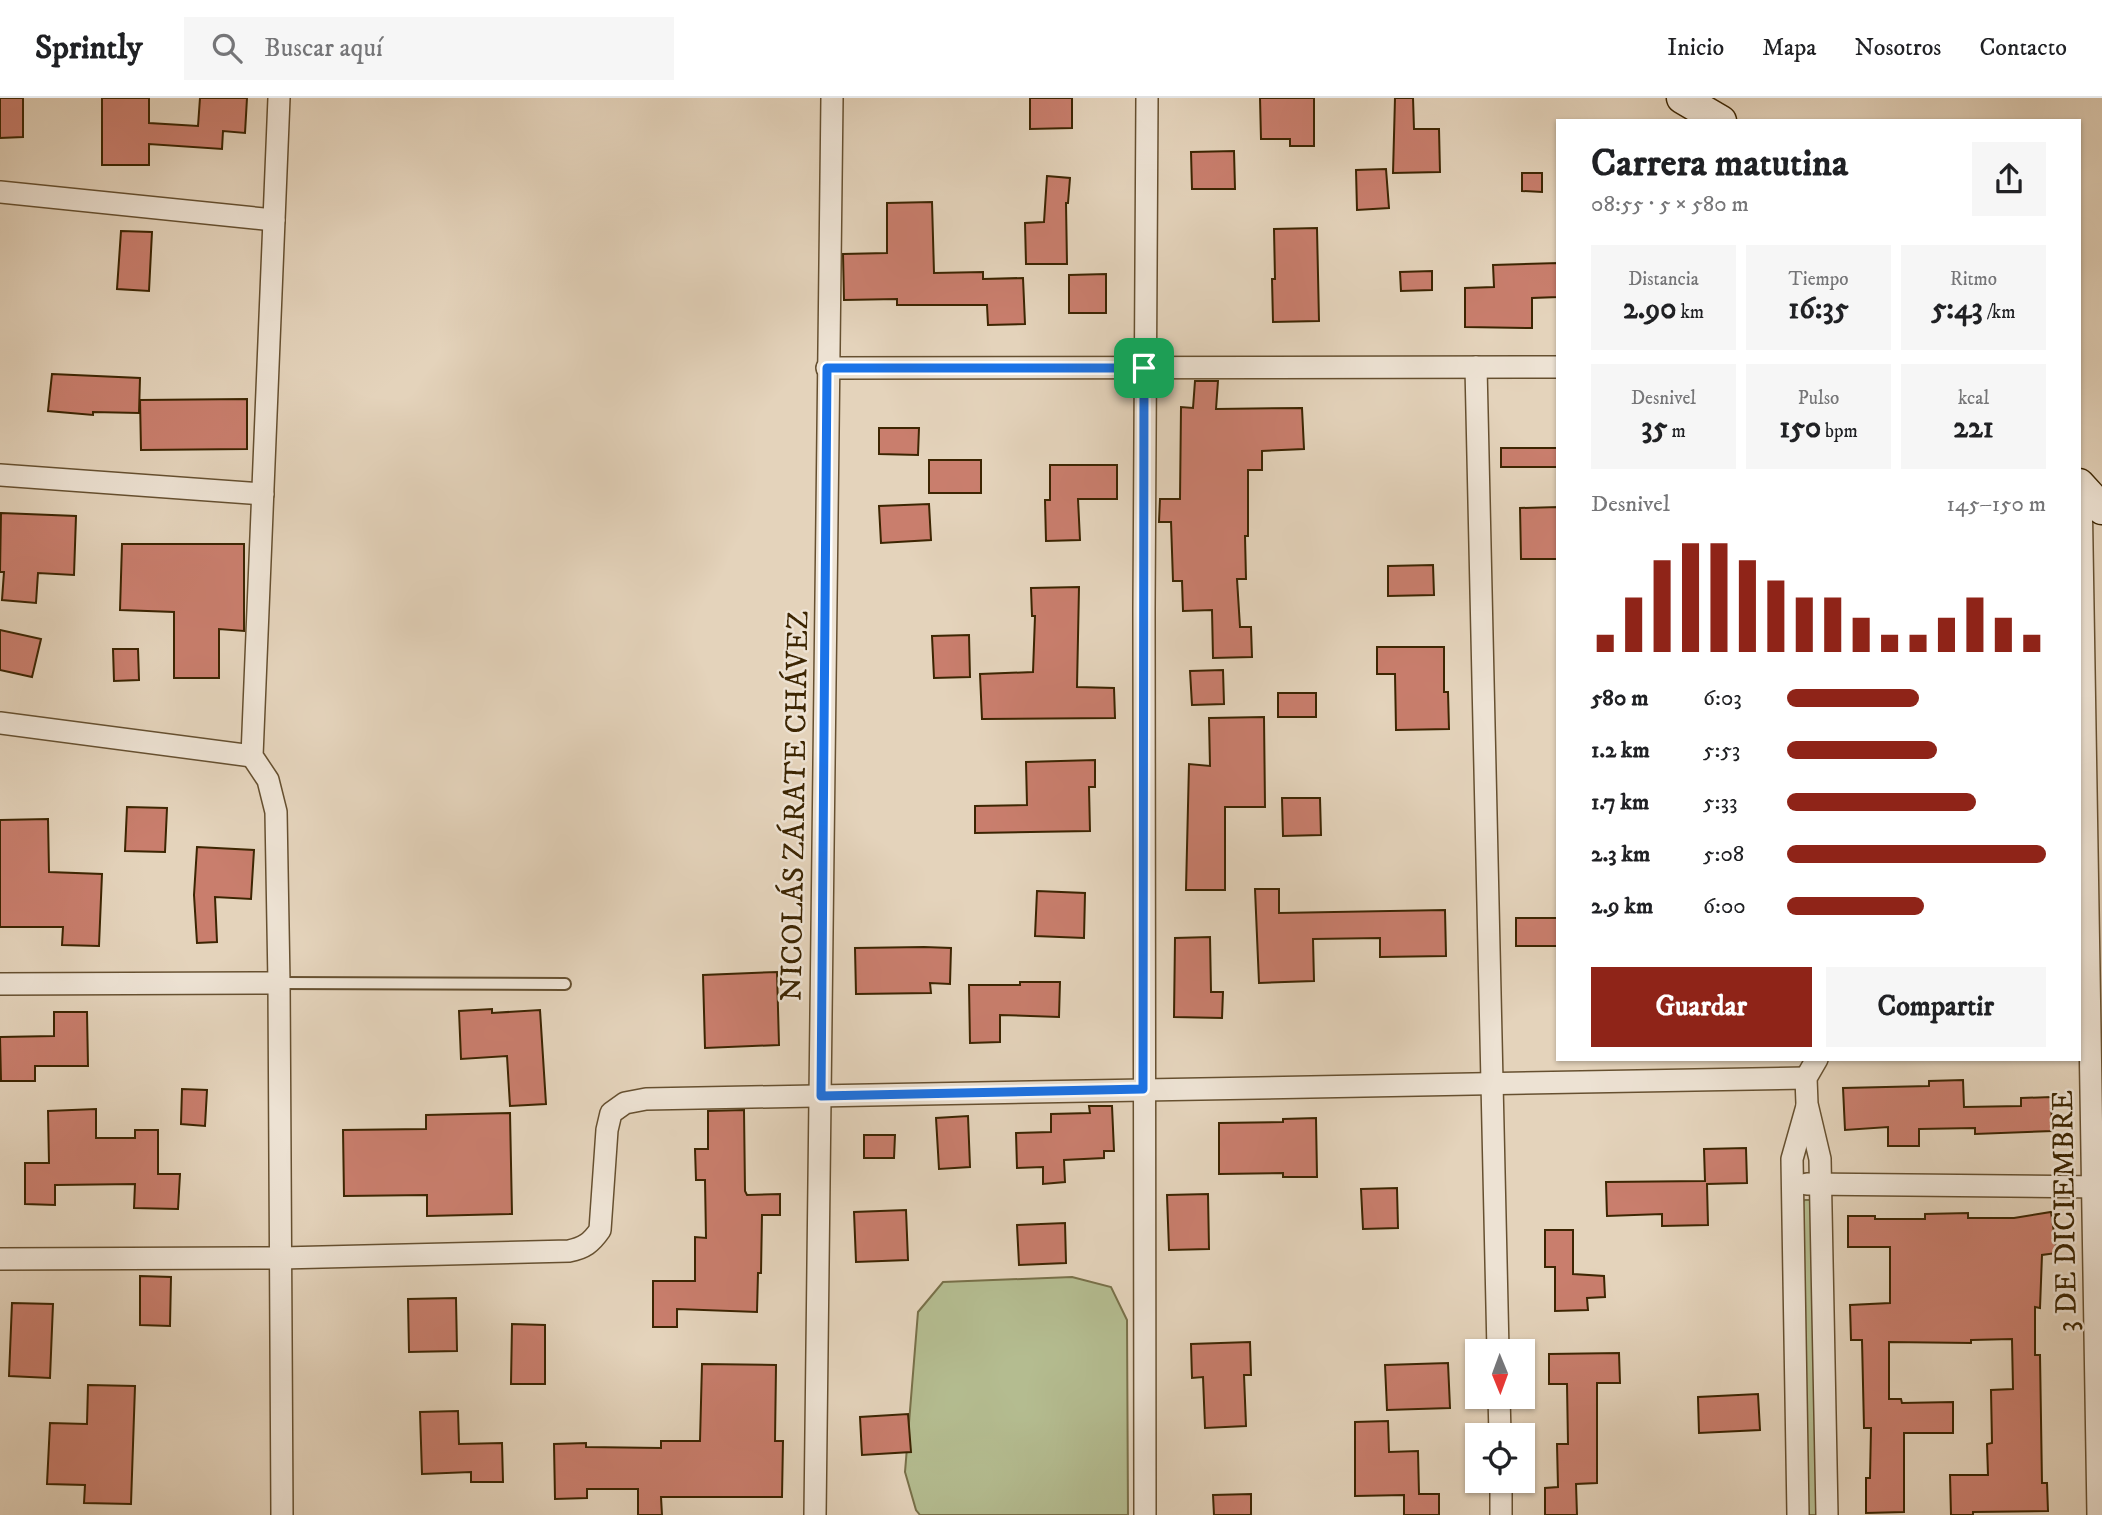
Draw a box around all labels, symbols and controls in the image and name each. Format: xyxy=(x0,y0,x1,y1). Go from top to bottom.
search box xyxy=(184,17,674,80)
text: Sprintly xyxy=(35,28,142,69)
icon: search xyxy=(208,29,246,67)
text: Buscar aquí xyxy=(264,32,383,65)
text: Inicio xyxy=(1667,33,1724,63)
text: Mapa xyxy=(1762,33,1817,63)
text: Nosotros xyxy=(1855,33,1941,63)
text: Contacto xyxy=(1979,33,2067,63)
text: Carrera matutina xyxy=(1591,140,1848,188)
button: share xyxy=(1972,142,2046,216)
text: 08:55 · 5 × 580 m xyxy=(1591,190,1749,219)
text: Distancia xyxy=(1628,268,1699,291)
text: Tiempo xyxy=(1788,268,1849,291)
text: Ritmo xyxy=(1950,268,1997,291)
text: 2.90 xyxy=(1623,291,1676,328)
text: 16:35 xyxy=(1788,291,1849,328)
text: 5:43 xyxy=(1931,291,1983,328)
text: km xyxy=(1676,301,1704,324)
text: /km xyxy=(1983,301,2016,324)
pin xyxy=(1114,338,1174,398)
icon: arrive xyxy=(1125,349,1163,387)
text: Desnivel xyxy=(1631,387,1696,410)
text: Pulso xyxy=(1798,387,1839,410)
text: kcal xyxy=(1958,387,1989,410)
text: 35 xyxy=(1641,410,1667,447)
text: 150 xyxy=(1779,410,1821,447)
text: 221 xyxy=(1953,410,1994,447)
text: m xyxy=(1667,420,1686,443)
text: bpm xyxy=(1821,420,1858,443)
text: Desnivel xyxy=(1591,490,1670,519)
text: 145–150 m xyxy=(1947,490,2046,519)
street label: NICOLÁS ZÁRATE CHÁVEZ xyxy=(772,610,817,1002)
text: 580 m xyxy=(1591,684,1648,713)
text: 6:03 xyxy=(1703,684,1742,713)
text: 1.2 km xyxy=(1591,736,1650,765)
text: 5:53 xyxy=(1703,736,1740,765)
text: 1.7 km xyxy=(1591,788,1649,817)
text: 5:33 xyxy=(1703,788,1738,817)
text: 2.3 km xyxy=(1591,840,1650,869)
text: 5:08 xyxy=(1703,840,1744,869)
text: 2.9 km xyxy=(1591,892,1653,921)
text: 6:00 xyxy=(1703,892,1746,921)
button: Guardar xyxy=(1591,967,1812,1047)
button: Compartir xyxy=(1826,967,2046,1047)
street label: 3 DE DICIEMBRE xyxy=(2045,1089,2086,1332)
north arrow xyxy=(1465,1339,1535,1409)
map controls xyxy=(1465,1339,1535,1493)
button: locate xyxy=(1465,1423,1535,1493)

